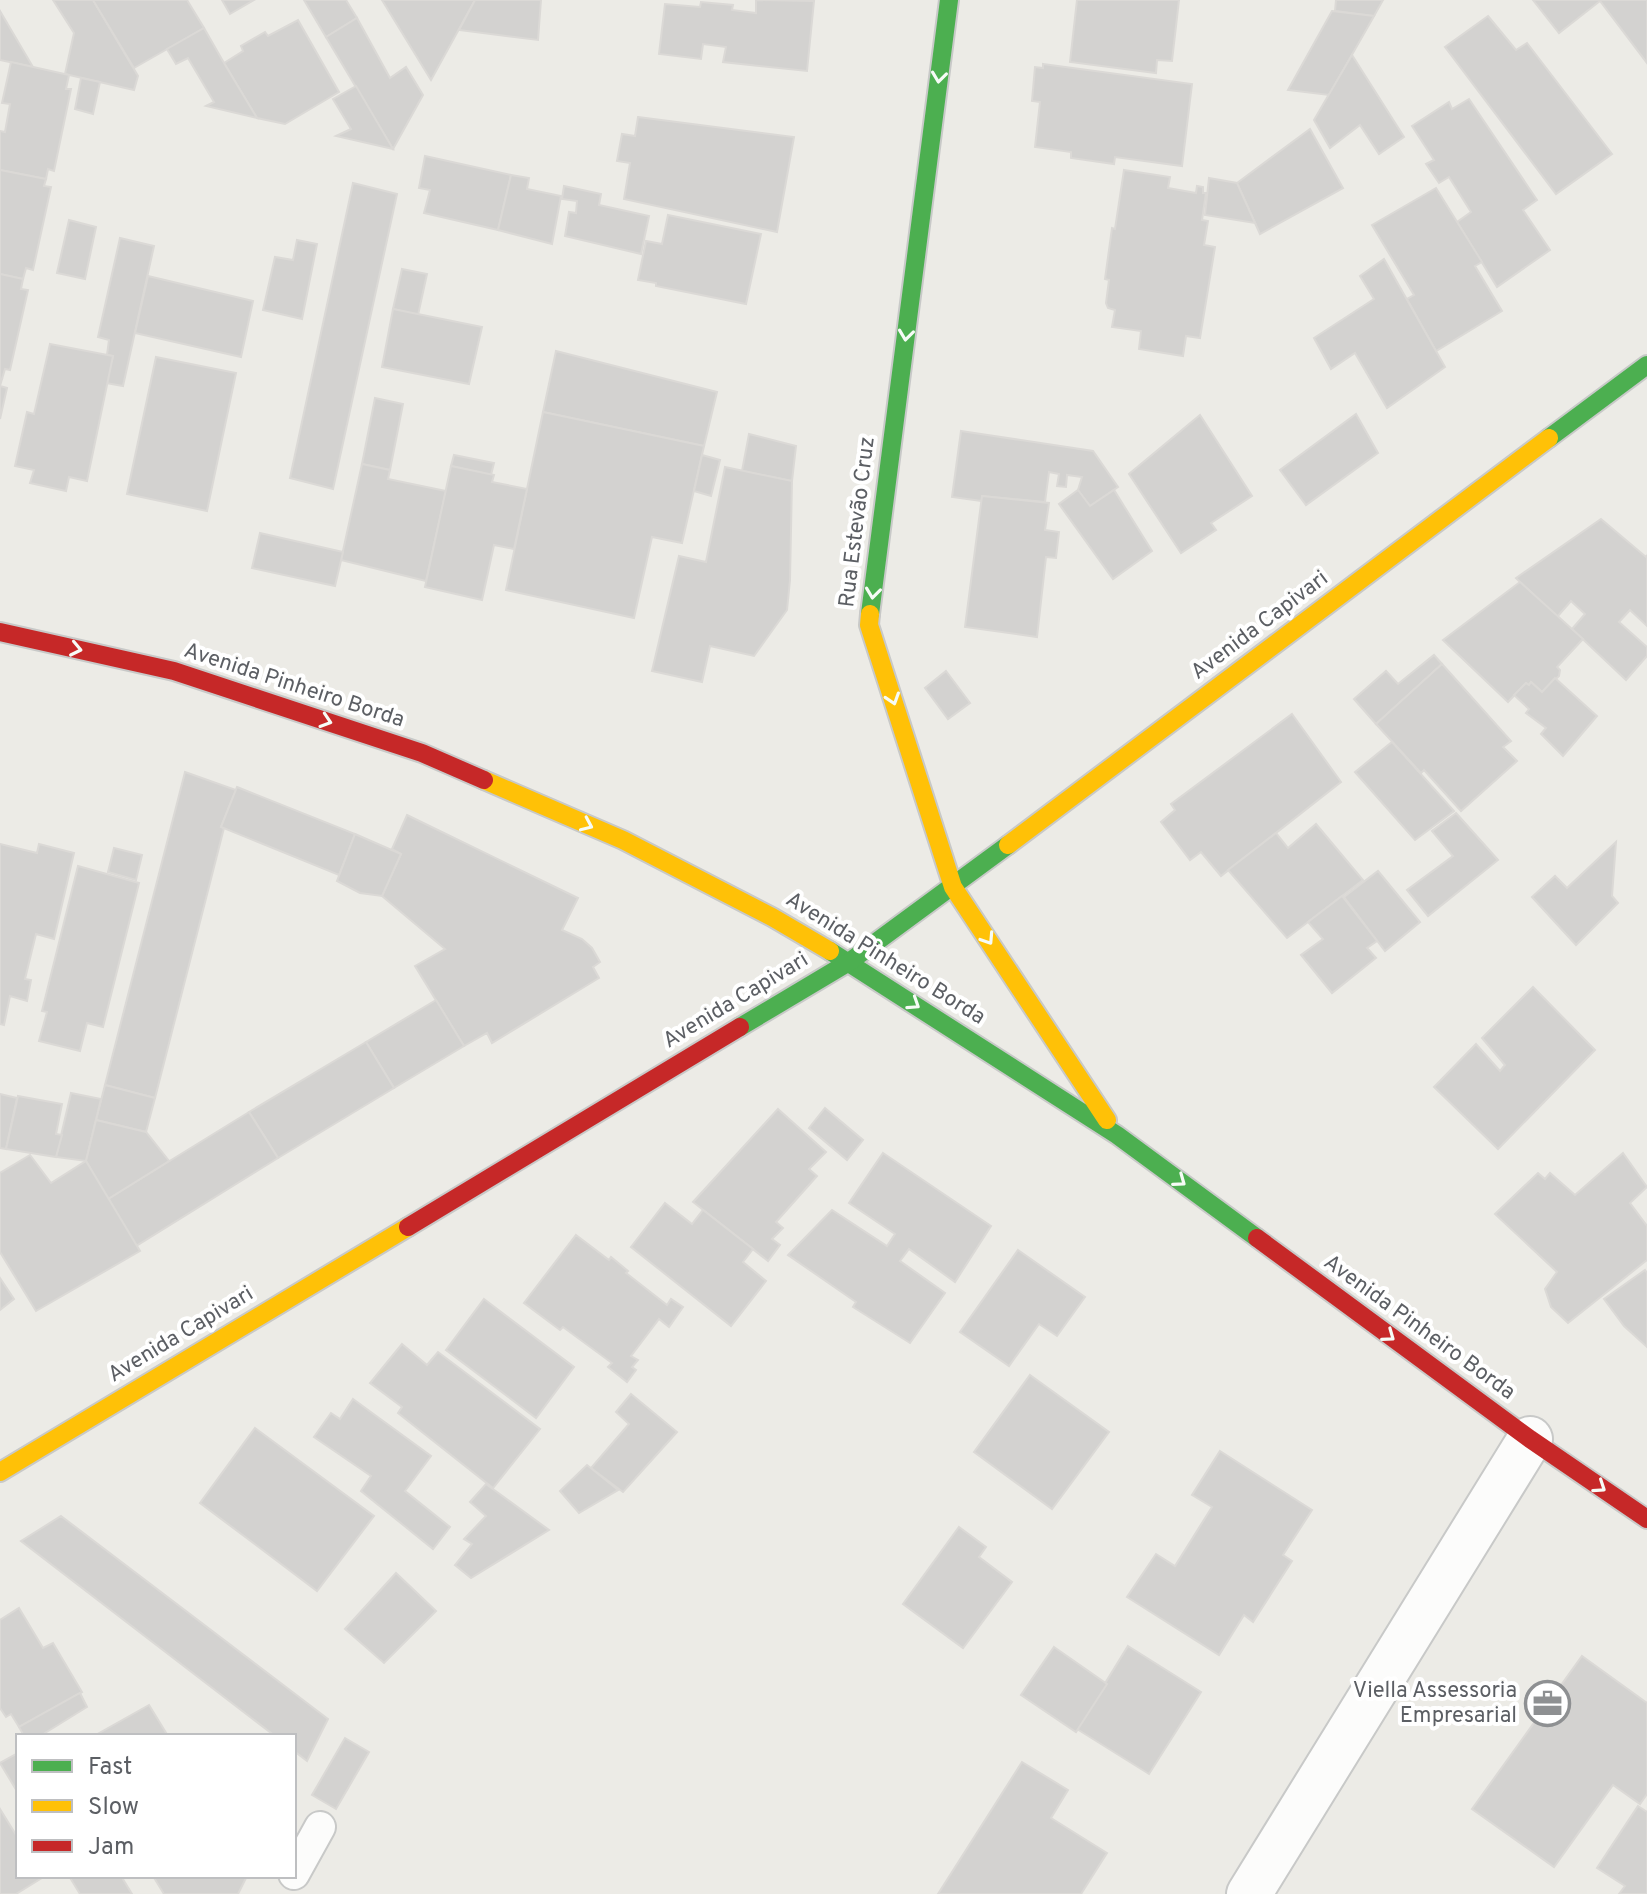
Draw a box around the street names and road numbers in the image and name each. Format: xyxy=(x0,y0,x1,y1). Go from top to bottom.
street label: Rua Estevão Cruz xyxy=(834,435,882,609)
street label: Avenida Capivari xyxy=(1186,566,1334,686)
street label: Avenida Pinheiro Borda xyxy=(180,638,408,734)
street label: Avenida Pinheiro Borda xyxy=(780,887,990,1031)
street label: Avenida Capivari xyxy=(658,947,814,1055)
street label: Avenida Pinheiro Borda xyxy=(1318,1249,1520,1407)
street label: Avenida Capivari xyxy=(103,1281,259,1389)

